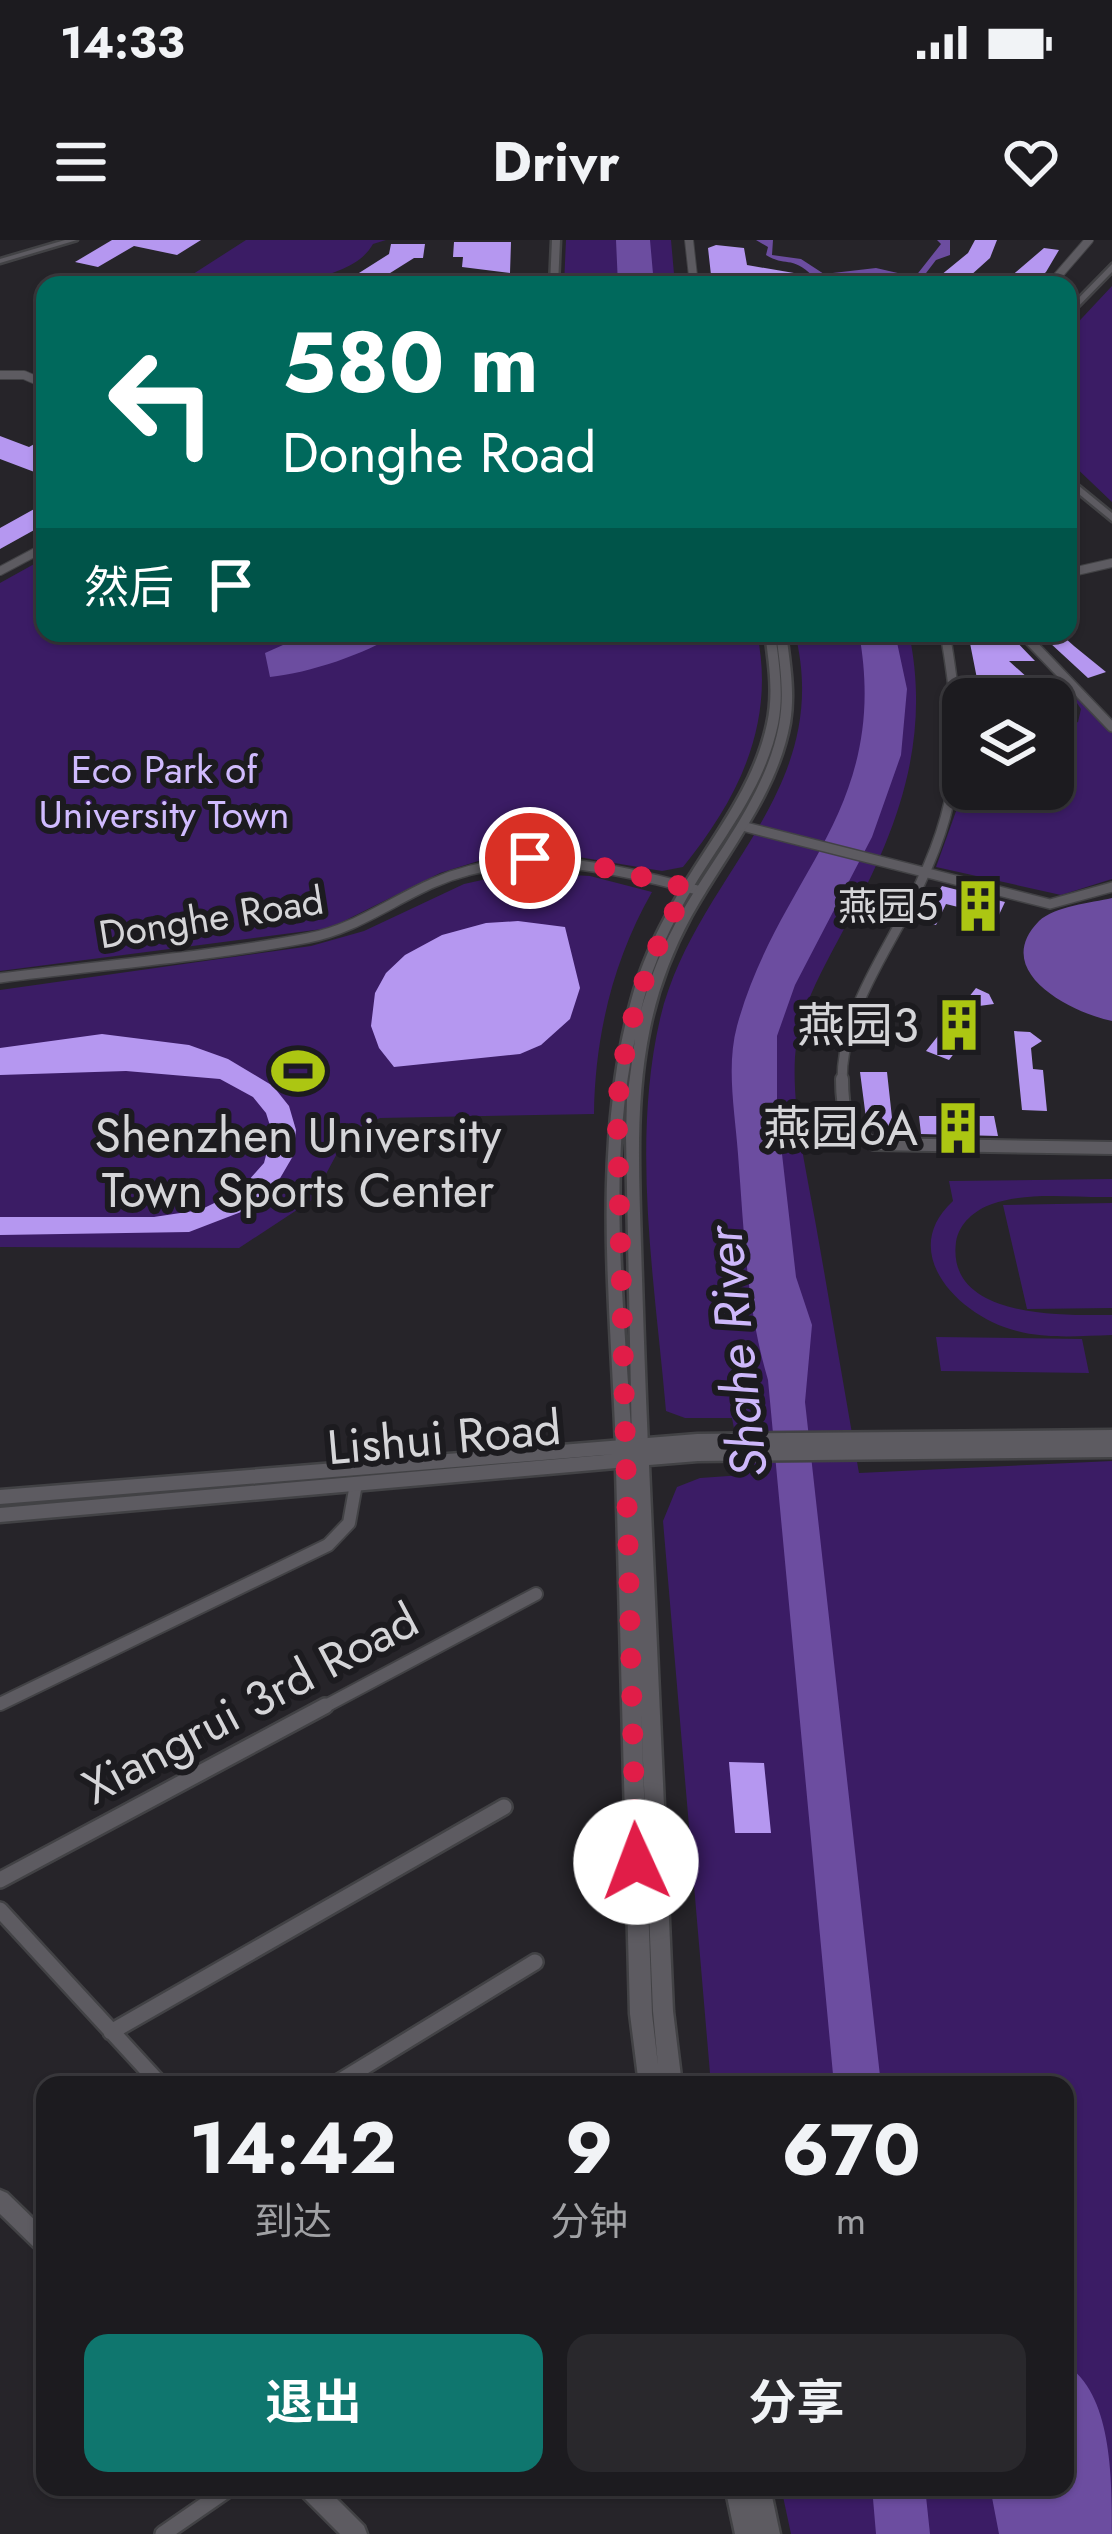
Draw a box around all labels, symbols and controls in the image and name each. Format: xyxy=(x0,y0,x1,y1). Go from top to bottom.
text: 14:33 xyxy=(60,10,185,75)
text: Drivr xyxy=(492,123,620,201)
icon: menu xyxy=(48,129,114,195)
icon: heart xyxy=(998,129,1064,195)
text: 580 m xyxy=(282,302,539,424)
icon: left xyxy=(84,324,240,480)
text: Donghe Road xyxy=(282,414,596,492)
icon: arrive xyxy=(198,552,264,618)
text: 然后 xyxy=(84,555,174,620)
map controls xyxy=(942,678,1074,810)
button: layers xyxy=(942,678,1074,810)
park label: Eco Park of University Town xyxy=(38,741,290,843)
pin xyxy=(479,807,581,909)
icon: arrive xyxy=(497,825,563,891)
street label: Donghe Road xyxy=(95,872,328,963)
building icon: 燕园5 xyxy=(949,877,1007,935)
place label: 燕园5 xyxy=(838,878,938,935)
place label: 燕园3 xyxy=(797,991,919,1060)
building icon: 燕园3 xyxy=(930,996,988,1054)
sports icon: Shenzhen University Town Sports Center xyxy=(269,1042,327,1100)
place label: 燕园6A xyxy=(763,1094,918,1163)
building icon: 燕园6A xyxy=(929,1099,987,1157)
place label: Shenzhen University Town Sports Center xyxy=(95,1101,502,1225)
water label: Shahe River xyxy=(686,1220,786,1481)
street label: Lishui Road xyxy=(324,1393,564,1482)
street label: Xiangrui 3rd Road xyxy=(70,1586,430,1821)
position arrow xyxy=(573,1799,699,1925)
text: 14:42 xyxy=(189,2096,397,2200)
text: 9 xyxy=(565,2096,613,2200)
text: 670 xyxy=(781,2098,921,2202)
text: m xyxy=(836,2192,866,2249)
text: 到达 xyxy=(254,2193,332,2250)
text: 分钟 xyxy=(550,2193,628,2250)
button: 退出 xyxy=(84,2334,543,2472)
button: 分享 xyxy=(567,2334,1026,2472)

